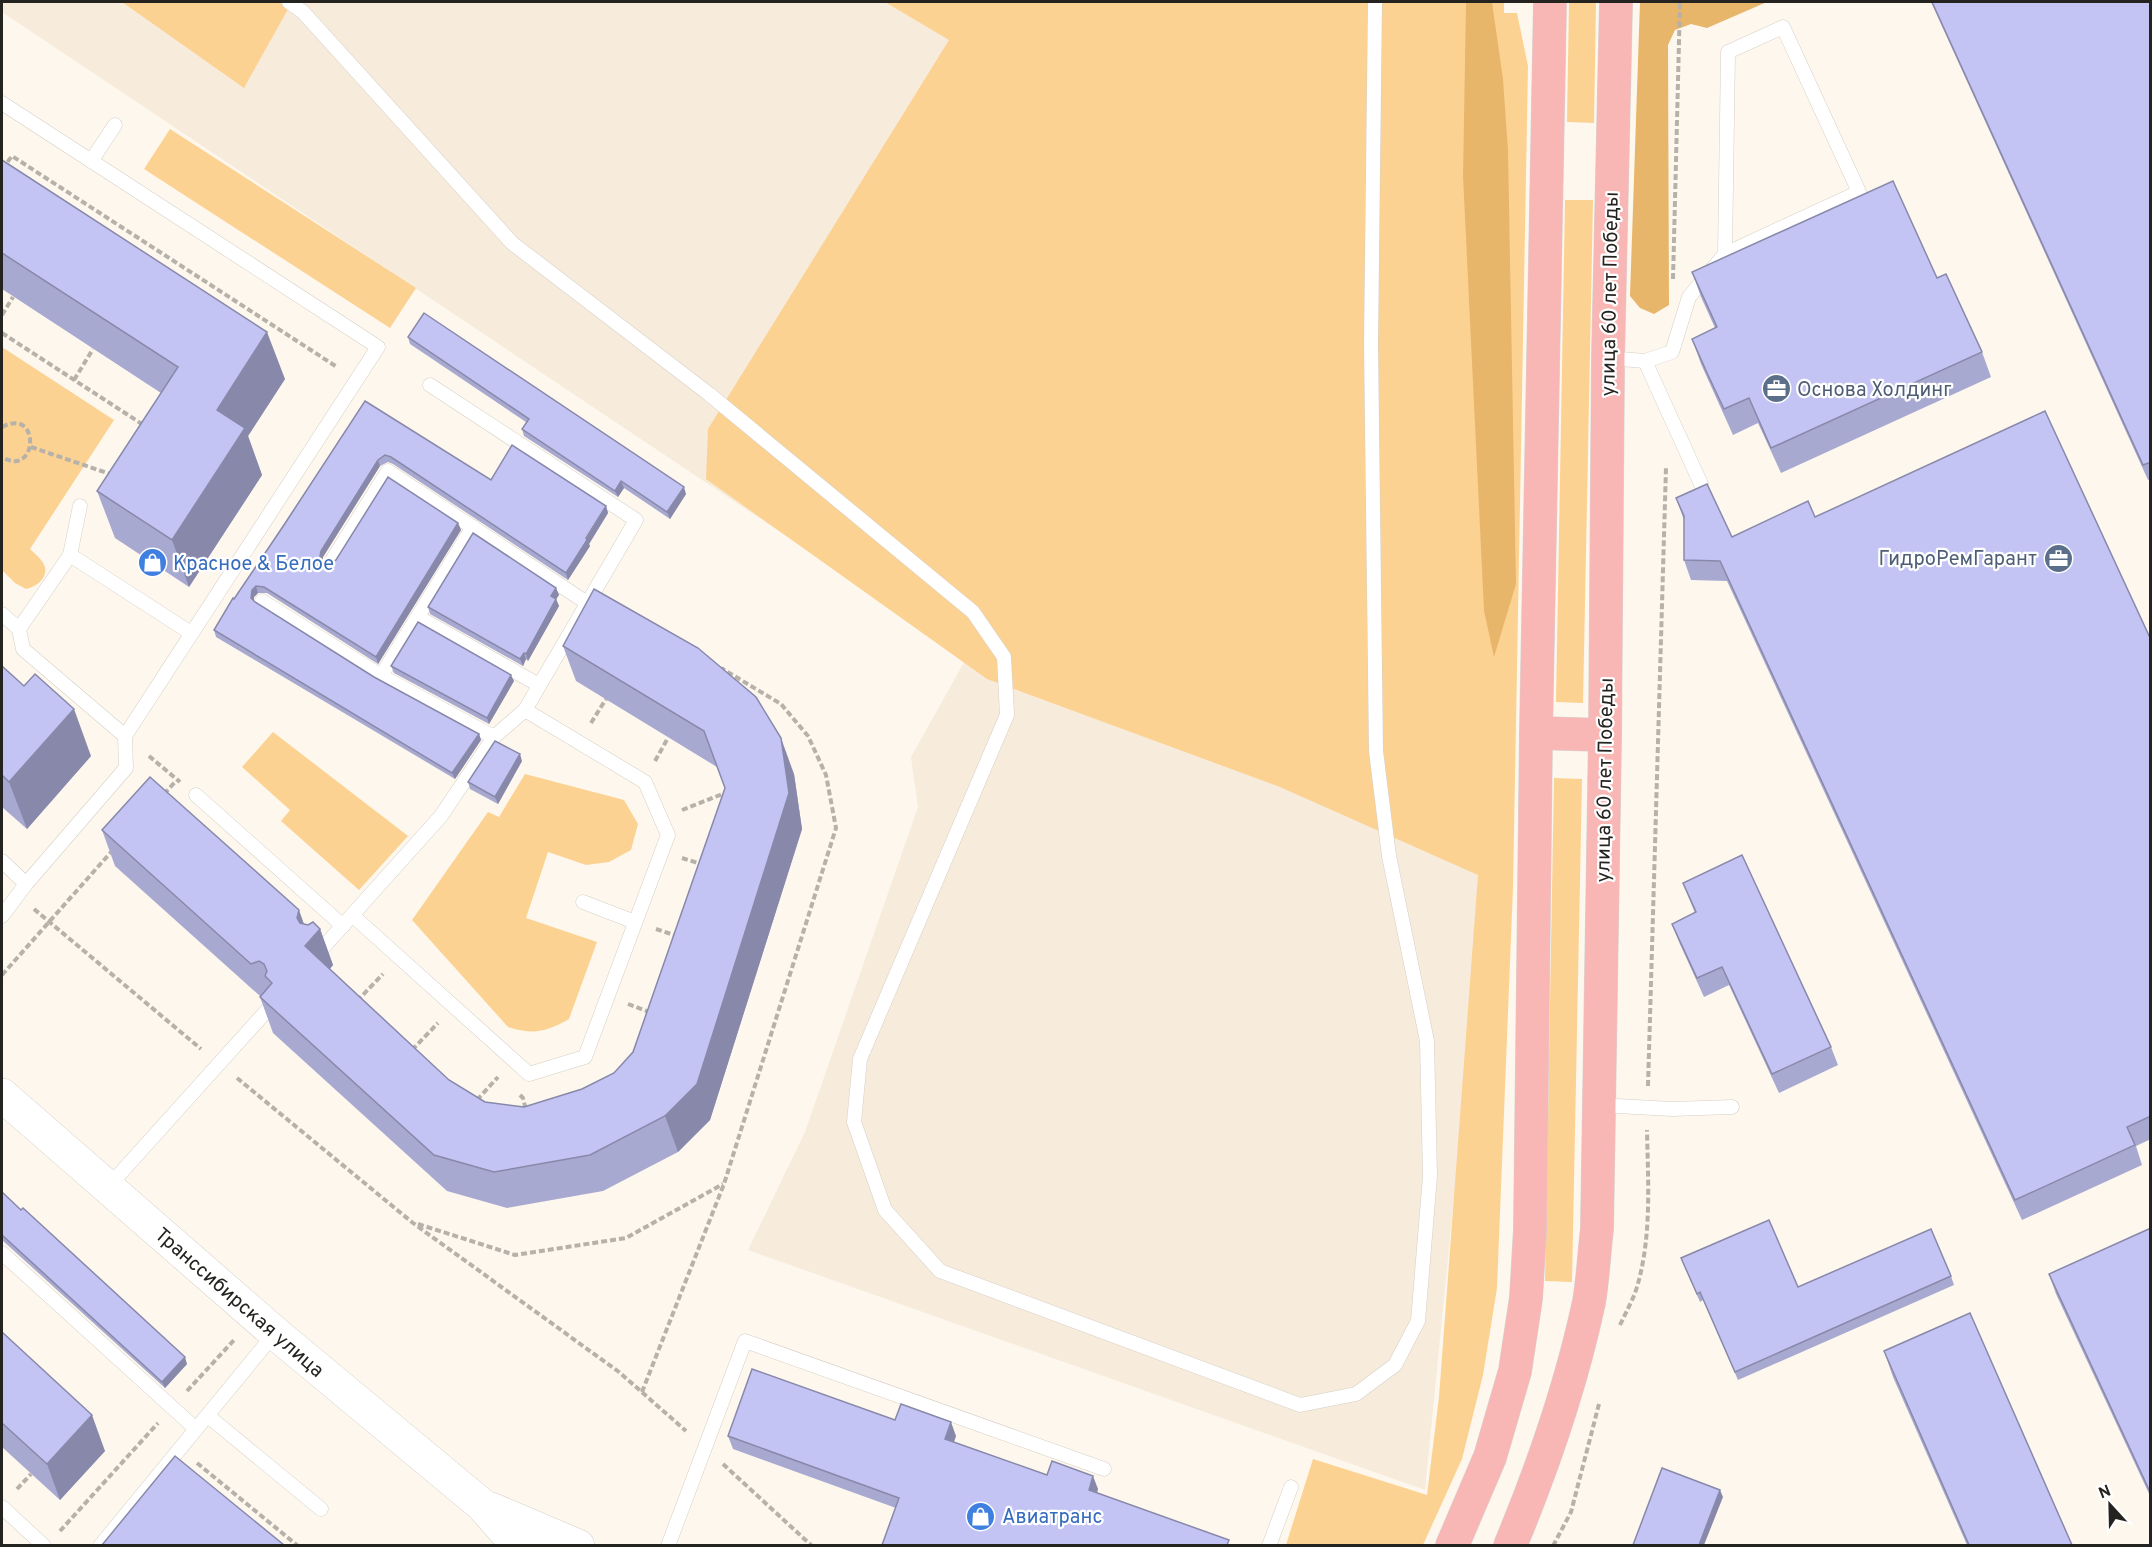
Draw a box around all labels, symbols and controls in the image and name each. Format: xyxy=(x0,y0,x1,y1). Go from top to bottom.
street label: улица 60 лет Победы xyxy=(1596,191,1626,397)
office icon: Основа Холдинг xyxy=(1760,373,1792,405)
place label: Основа Холдинг xyxy=(1797,378,1952,404)
office icon: ГидроРемГарант xyxy=(2042,542,2074,574)
shop icon: Красное & Белое xyxy=(136,547,168,579)
place label: ГидроРемГарант xyxy=(1878,547,2037,573)
place label: Красное & Белое xyxy=(173,552,334,578)
street label: улица 60 лет Победы xyxy=(1591,677,1621,883)
street label: Транссибирская улица xyxy=(149,1223,329,1384)
north arrow xyxy=(2080,1475,2140,1535)
text: N xyxy=(2096,1482,2114,1504)
shop icon: Авиатранс xyxy=(965,1500,997,1532)
place label: Авиатранс xyxy=(1002,1505,1102,1531)

